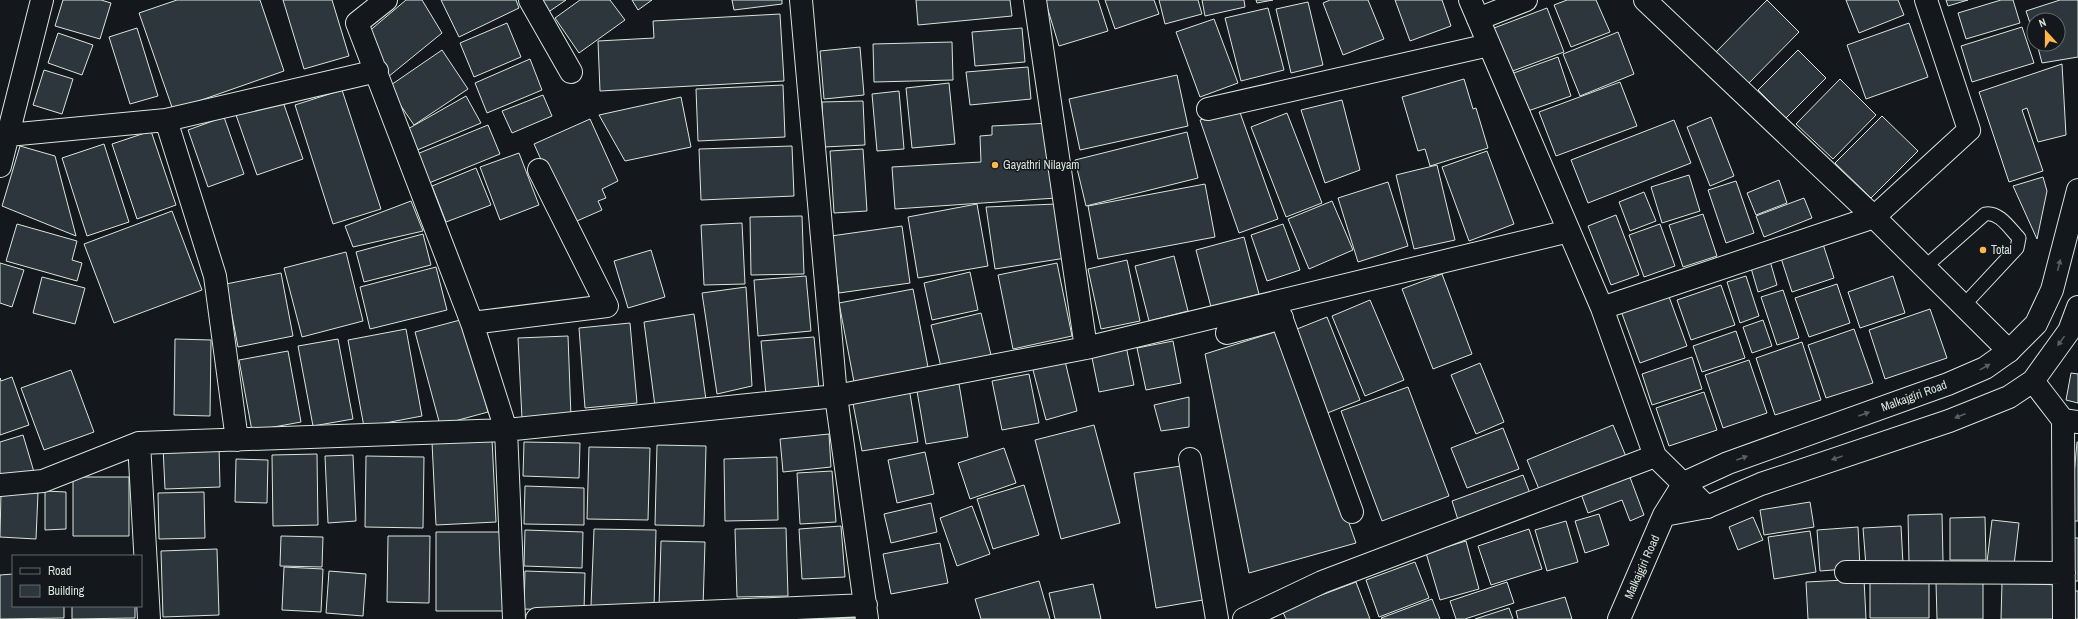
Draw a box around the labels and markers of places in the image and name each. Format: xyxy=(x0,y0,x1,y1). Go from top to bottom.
place label: Gayathri Nilayam xyxy=(1003,157,1080,173)
marker: Gayathri Nilayam xyxy=(990,160,1000,170)
place label: Total xyxy=(1991,242,2012,258)
marker: Total xyxy=(1978,245,1988,255)

